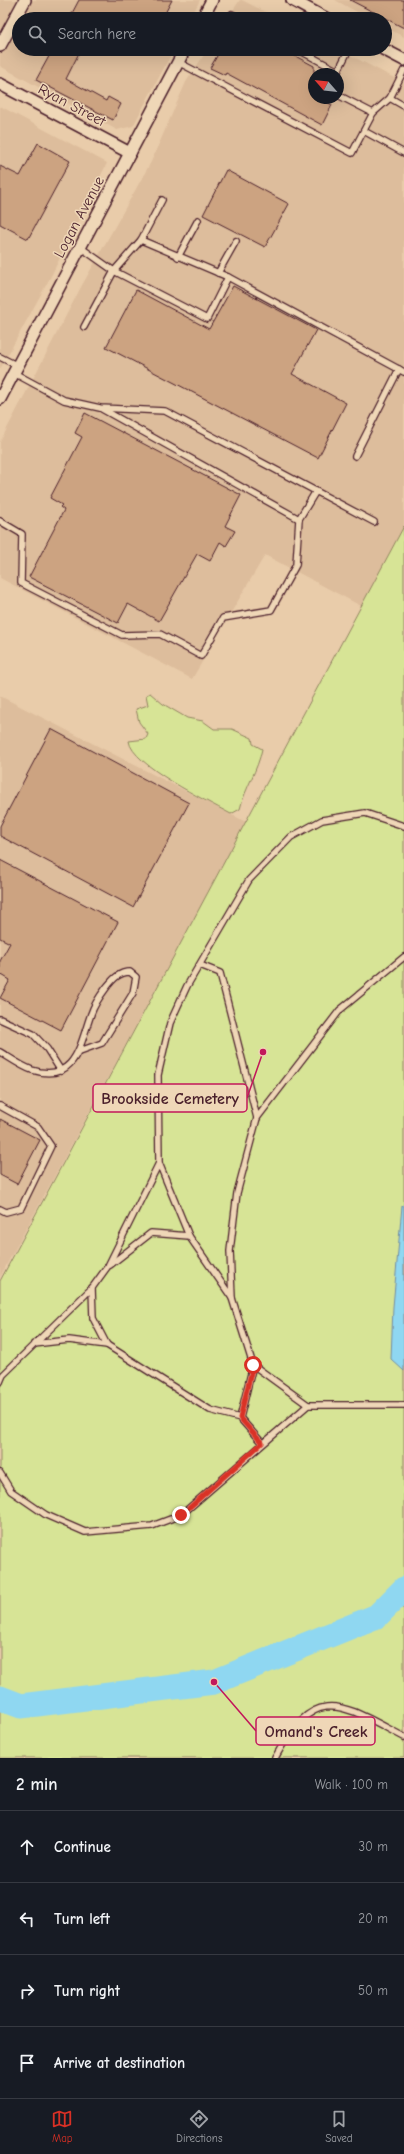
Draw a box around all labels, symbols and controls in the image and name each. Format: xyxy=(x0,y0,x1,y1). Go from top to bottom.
search box xyxy=(12,12,392,56)
icon: search xyxy=(26,23,48,45)
text: Search here xyxy=(58,25,136,43)
north arrow xyxy=(308,68,344,104)
street label: Ryan Street xyxy=(35,80,110,131)
street label: Logan Avenue xyxy=(50,173,108,261)
callout: Brookside Cemetery xyxy=(93,1084,247,1112)
text: Brookside Cemetery xyxy=(101,1090,239,1108)
route start xyxy=(244,1356,262,1374)
route end xyxy=(172,1506,190,1524)
callout: Omand's Creek xyxy=(256,1717,375,1745)
text: Omand's Creek xyxy=(265,1723,368,1741)
text: 2 min xyxy=(16,1775,57,1794)
text: Walk · 100 m xyxy=(315,1777,388,1792)
icon: ahead xyxy=(16,1836,38,1858)
text: Continue xyxy=(54,1838,111,1856)
text: 30 m xyxy=(358,1839,388,1854)
icon: left xyxy=(16,1908,38,1930)
text: Turn left xyxy=(54,1910,110,1928)
text: 20 m xyxy=(358,1911,388,1926)
icon: right xyxy=(16,1980,38,2002)
text: Turn right xyxy=(54,1982,120,2000)
text: 50 m xyxy=(358,1983,388,1998)
icon: arrive xyxy=(16,2052,38,2074)
text: Arrive at destination xyxy=(54,2054,185,2072)
tab: Map xyxy=(51,2108,73,2145)
tab: Directions xyxy=(176,2108,223,2145)
tab: Saved xyxy=(325,2108,353,2145)

